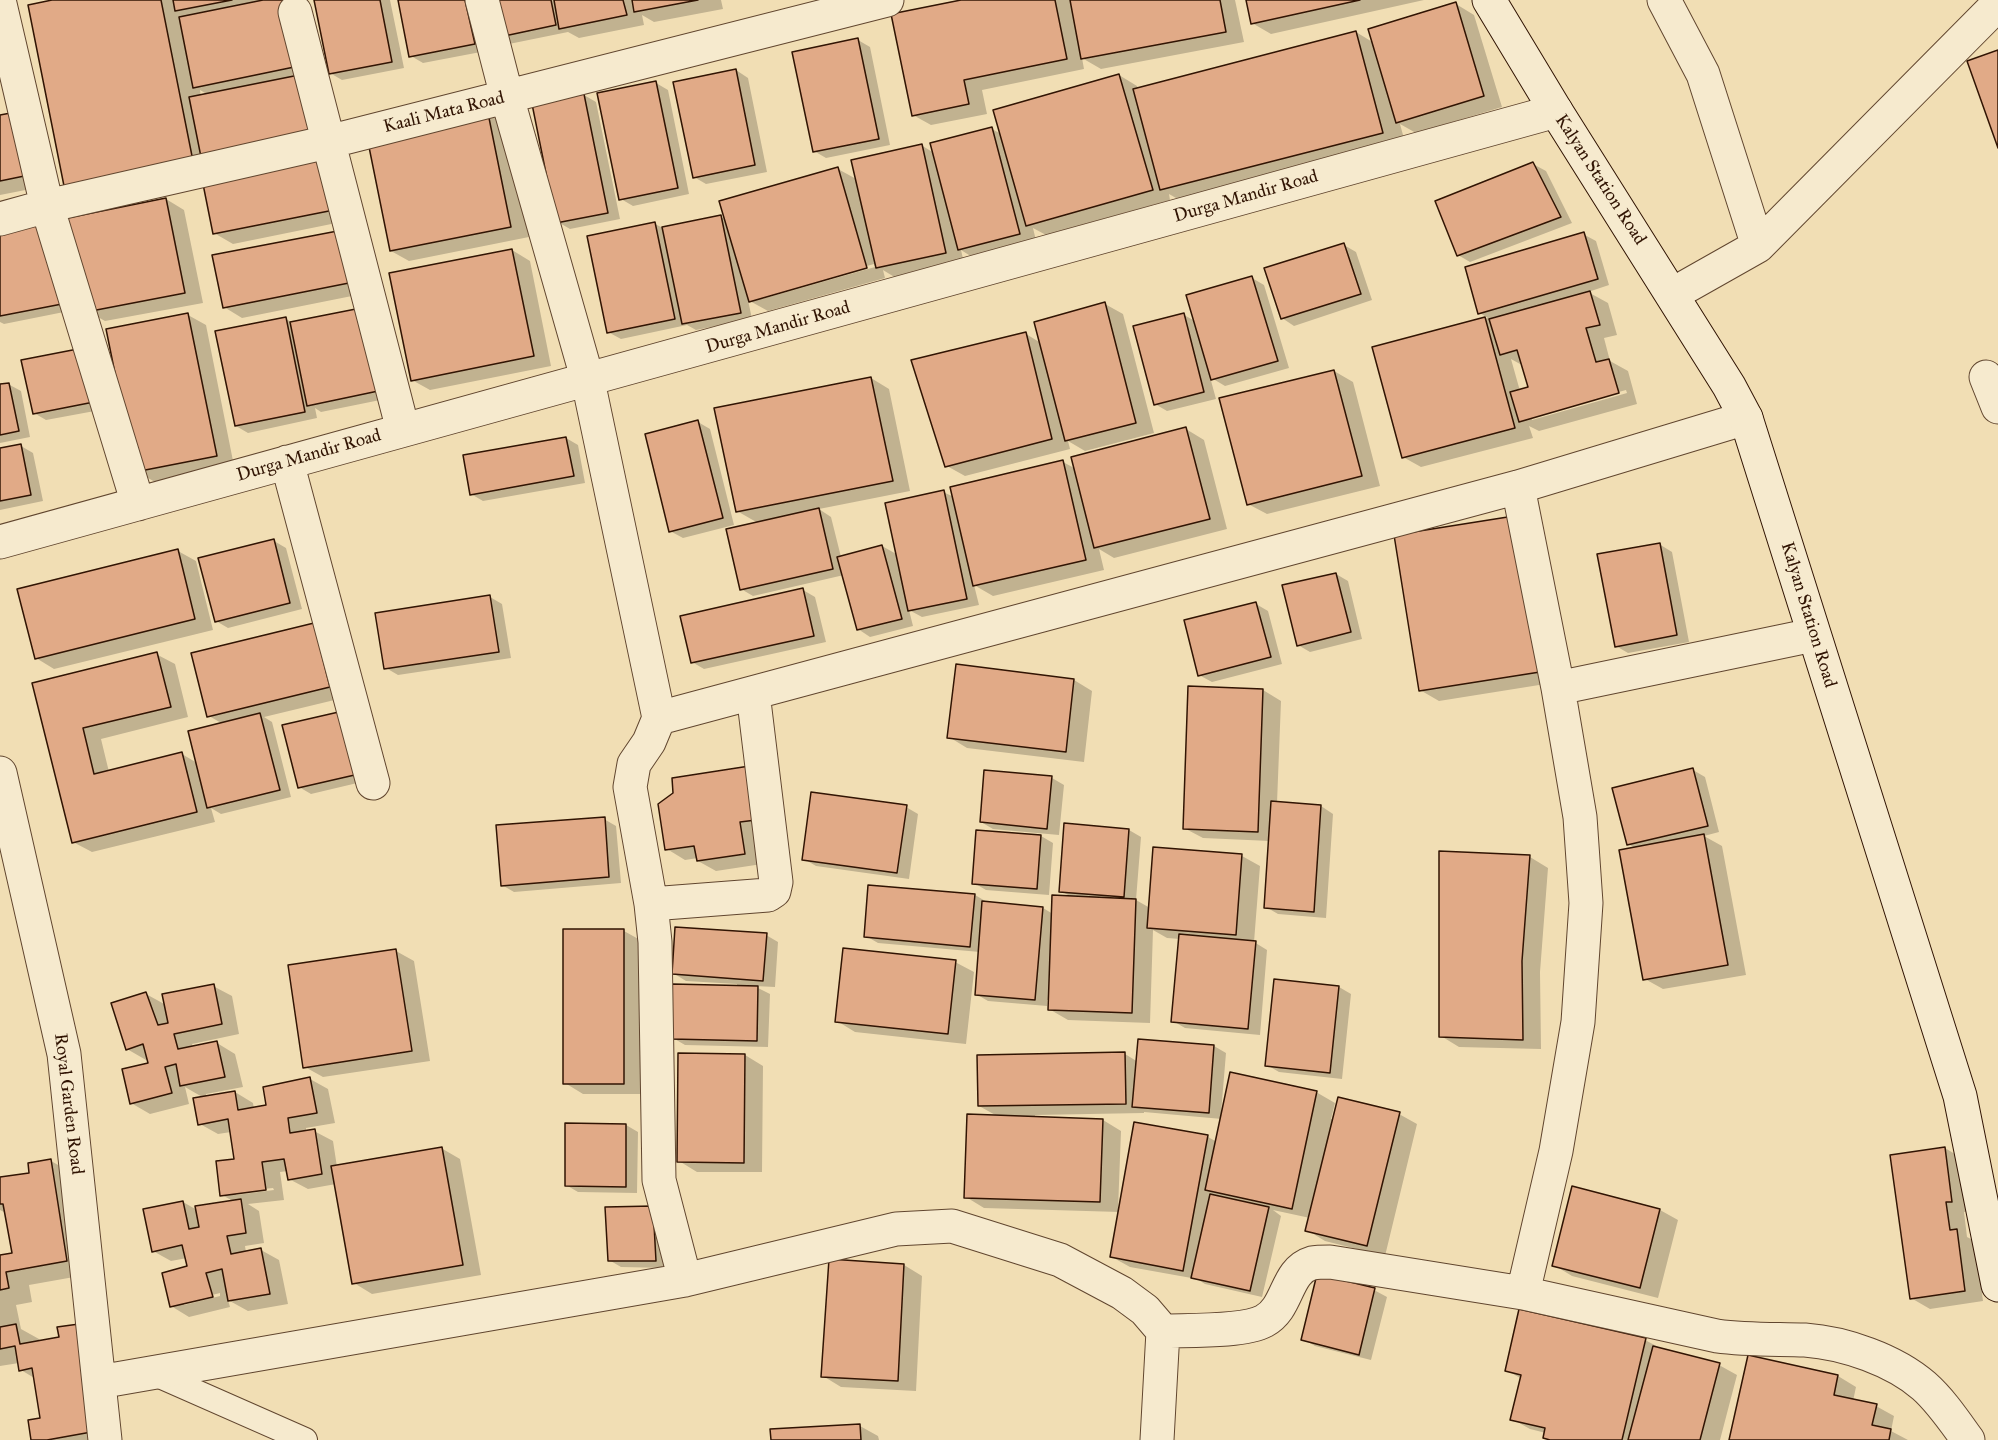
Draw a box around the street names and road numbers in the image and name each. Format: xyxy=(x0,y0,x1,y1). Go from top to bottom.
street label: Kaali Mata Road xyxy=(381,88,507,138)
street label: Kalyan Station Road xyxy=(1550,111,1650,249)
street label: Durga Mandir Road xyxy=(1171,166,1321,228)
street label: Durga Mandir Road xyxy=(703,297,853,359)
street label: Durga Mandir Road xyxy=(234,425,384,487)
street label: Kalyan Station Road xyxy=(1776,540,1840,690)
street label: Royal Garden Road xyxy=(49,1032,87,1176)

